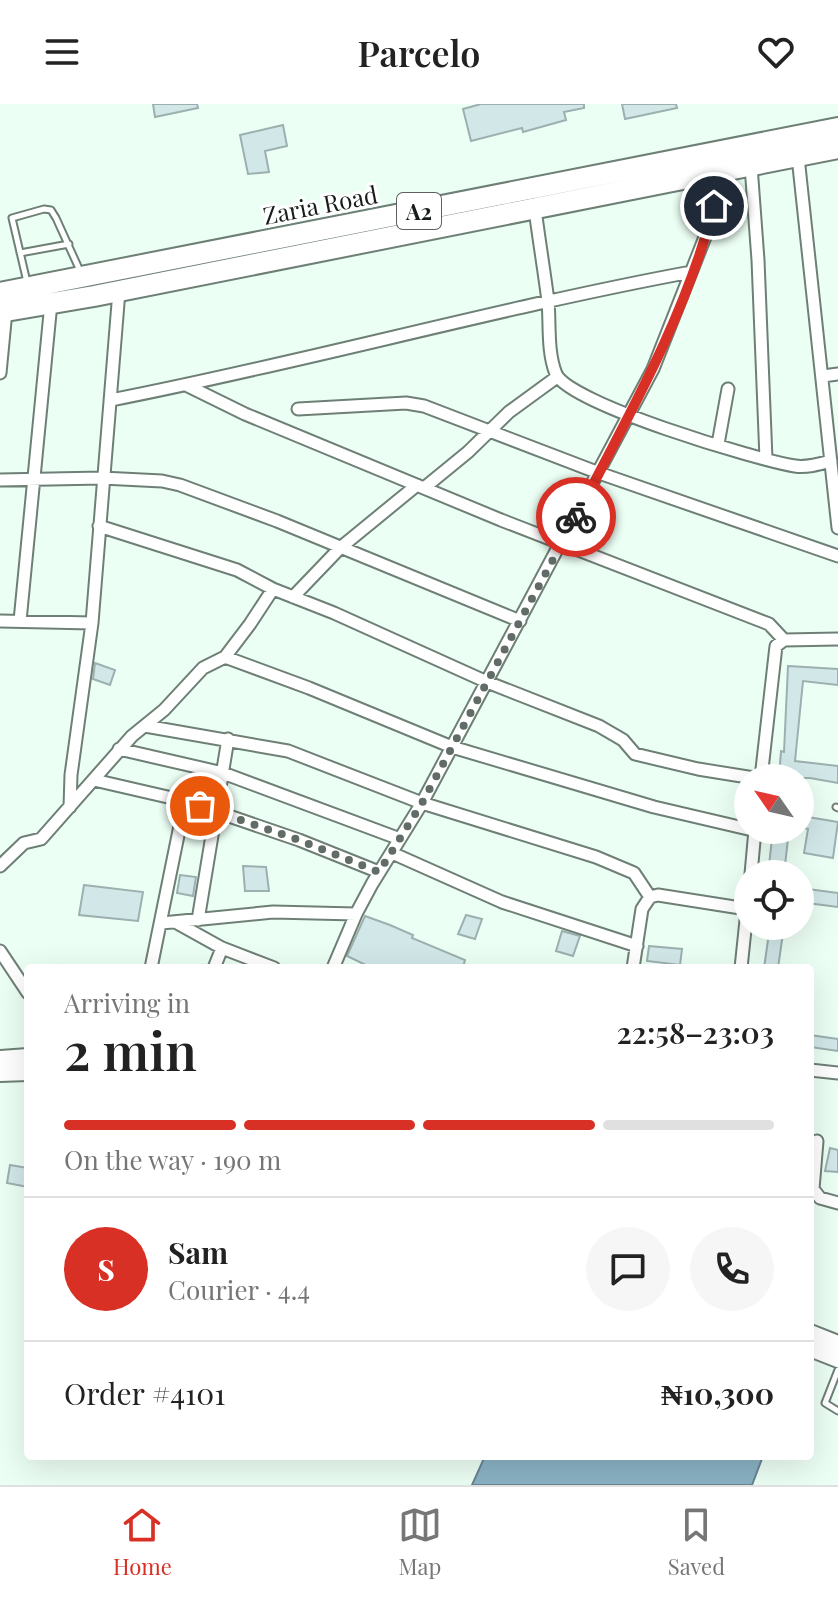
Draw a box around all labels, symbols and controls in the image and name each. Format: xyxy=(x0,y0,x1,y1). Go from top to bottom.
text: Parcelo xyxy=(358,28,480,76)
icon: menu xyxy=(40,30,84,74)
icon: heart xyxy=(754,30,798,74)
pin xyxy=(680,172,748,240)
street label: Zaria Road xyxy=(260,177,380,231)
icon: home xyxy=(692,184,736,228)
road number: A2 xyxy=(397,193,441,229)
courier xyxy=(536,477,616,557)
icon: bike xyxy=(554,495,598,539)
north arrow xyxy=(734,764,814,844)
map controls xyxy=(734,764,814,940)
pin xyxy=(166,772,234,840)
icon: bag xyxy=(178,784,222,828)
button: locate xyxy=(734,860,814,940)
text: Arriving in xyxy=(64,985,190,1020)
text: 22:58–23:03 xyxy=(617,1012,774,1052)
text: 2 min xyxy=(64,1015,197,1084)
text: On the way · 190 m xyxy=(64,1142,281,1177)
button: chat xyxy=(586,1227,670,1311)
button: phone xyxy=(690,1227,774,1311)
text: Sam xyxy=(168,1232,228,1272)
text: S xyxy=(97,1249,115,1289)
text: Courier · 4.4 xyxy=(168,1272,310,1307)
text: Order #4101 xyxy=(64,1373,225,1413)
text: ₦10,300 xyxy=(661,1373,774,1413)
tab: Home xyxy=(113,1503,172,1581)
tab: Map xyxy=(398,1503,442,1581)
tab: Saved xyxy=(668,1503,725,1581)

